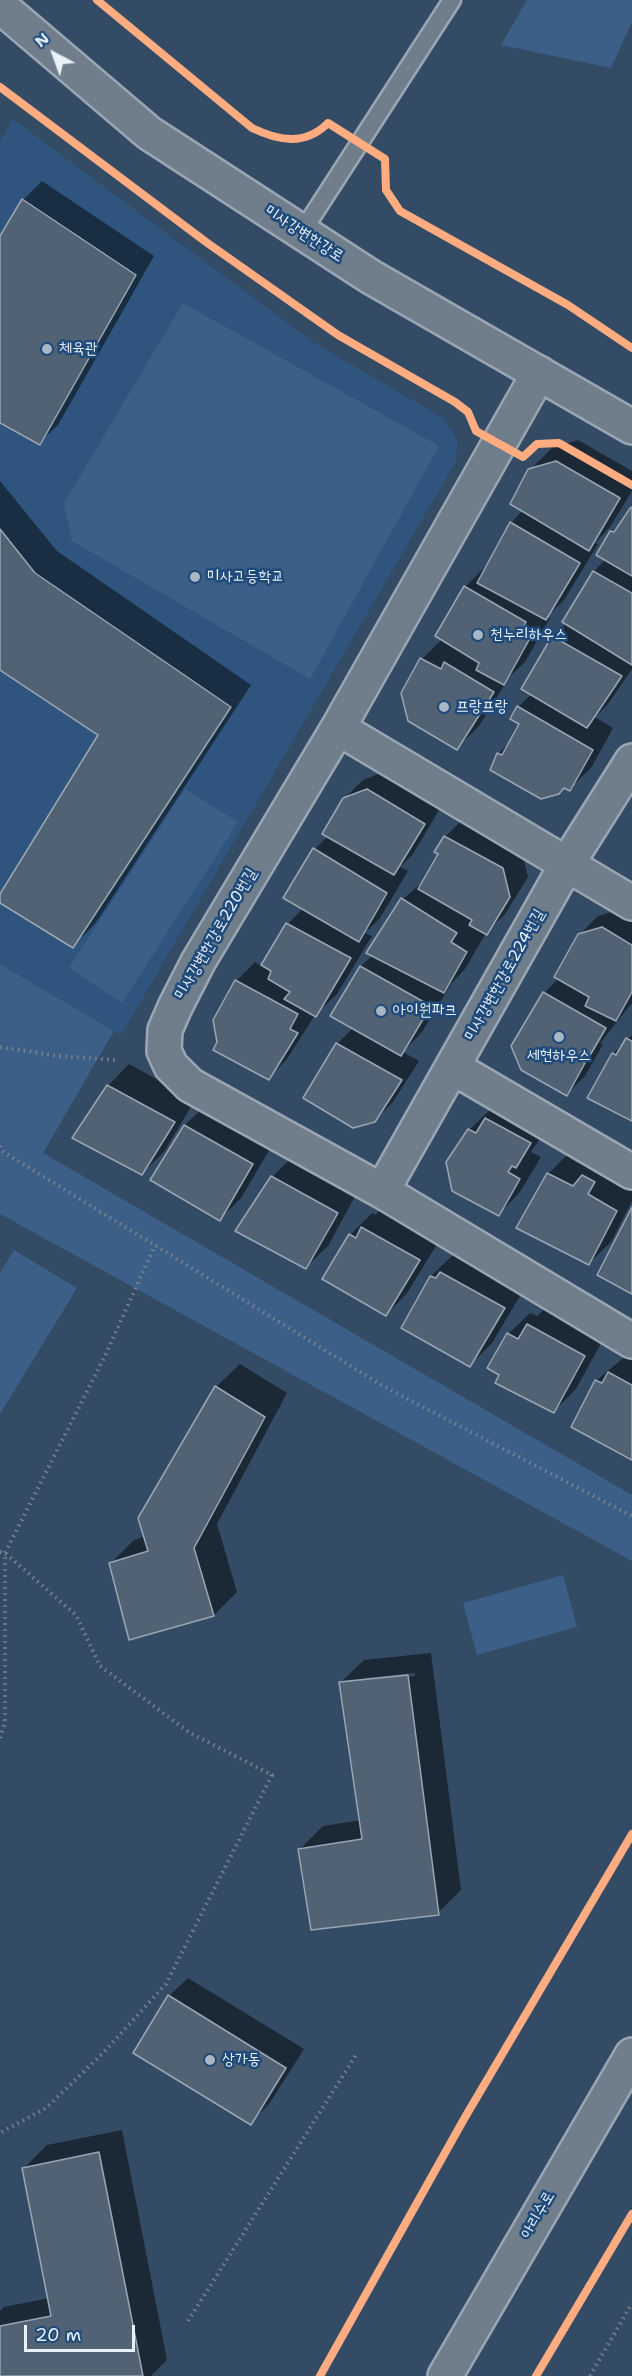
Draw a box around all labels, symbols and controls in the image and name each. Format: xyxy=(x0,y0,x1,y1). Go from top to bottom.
north arrow xyxy=(24,24,84,84)
text: N xyxy=(30,28,54,52)
street label: 미사강변한강로 xyxy=(261,201,347,267)
place label: 체육관 xyxy=(59,339,98,359)
marker: 체육관 xyxy=(40,342,54,356)
place label: 미사고등학교 xyxy=(207,567,284,587)
marker: 미사고등학교 xyxy=(188,570,202,584)
place label: 천누리하우스 xyxy=(490,625,567,645)
marker: 천누리하우스 xyxy=(471,628,485,642)
place label: 프랑프랑 xyxy=(456,697,508,717)
marker: 프랑프랑 xyxy=(437,700,451,714)
street label: 미사강변한강로220번길 xyxy=(171,865,261,1003)
street label: 미사강변한강로224번길 xyxy=(461,906,549,1044)
place label: 아이원파크 xyxy=(393,1001,457,1021)
marker: 아이원파크 xyxy=(374,1004,388,1018)
marker: 세현하우스 xyxy=(552,1030,566,1044)
place label: 세현하우스 xyxy=(527,1046,591,1066)
place label: 상가동 xyxy=(222,2050,261,2070)
marker: 상가동 xyxy=(203,2053,217,2067)
street label: 아리수로 xyxy=(517,2188,559,2242)
scale bar xyxy=(27,2313,138,2351)
text: 20 m xyxy=(35,2323,81,2347)

